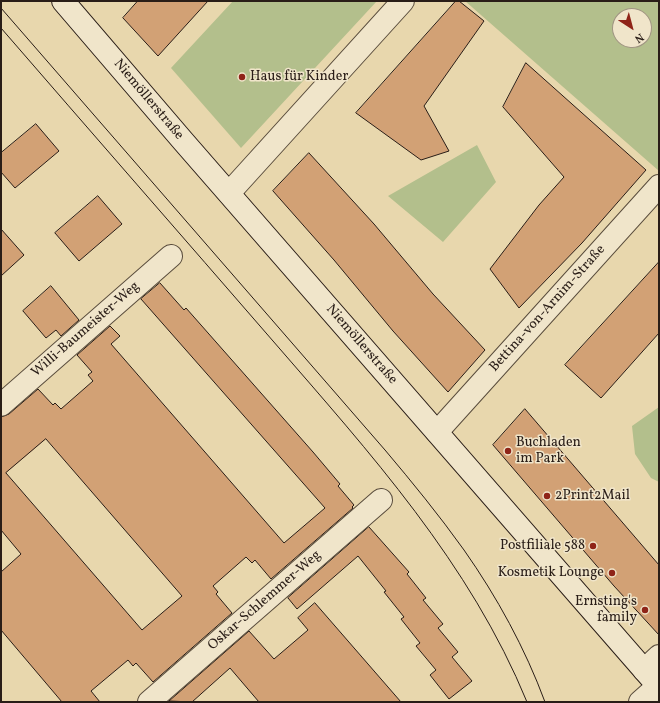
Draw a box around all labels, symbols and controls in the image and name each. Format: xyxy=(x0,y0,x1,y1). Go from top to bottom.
north arrow xyxy=(612,8,652,48)
text: N xyxy=(631,29,646,46)
street label: Niemöllerstraße xyxy=(109,56,187,144)
place label: Haus für Kinder xyxy=(250,69,348,85)
marker: Haus für Kinder xyxy=(237,72,247,82)
street label: Bettina-von-Arnim-Straße xyxy=(487,242,609,376)
street label: Willi-Baumeister-Weg xyxy=(29,279,143,381)
street label: Niemöllerstraße xyxy=(322,302,400,388)
place label: Buchladen im Park xyxy=(516,435,581,468)
marker: Buchladen im Park xyxy=(503,446,513,456)
place label: 2Print2Mail xyxy=(555,488,630,504)
marker: 2Print2Mail xyxy=(542,491,552,501)
place label: Postfiliale 588 xyxy=(500,538,585,554)
marker: Postfiliale 588 xyxy=(588,541,598,551)
street label: Oskar-Schlemmer-Weg xyxy=(205,547,325,655)
place label: Kosmetik Lounge xyxy=(498,565,604,581)
marker: Kosmetik Lounge xyxy=(607,568,617,578)
place label: Ernsting's family xyxy=(575,594,637,626)
marker: Ernsting's family xyxy=(640,605,650,615)

